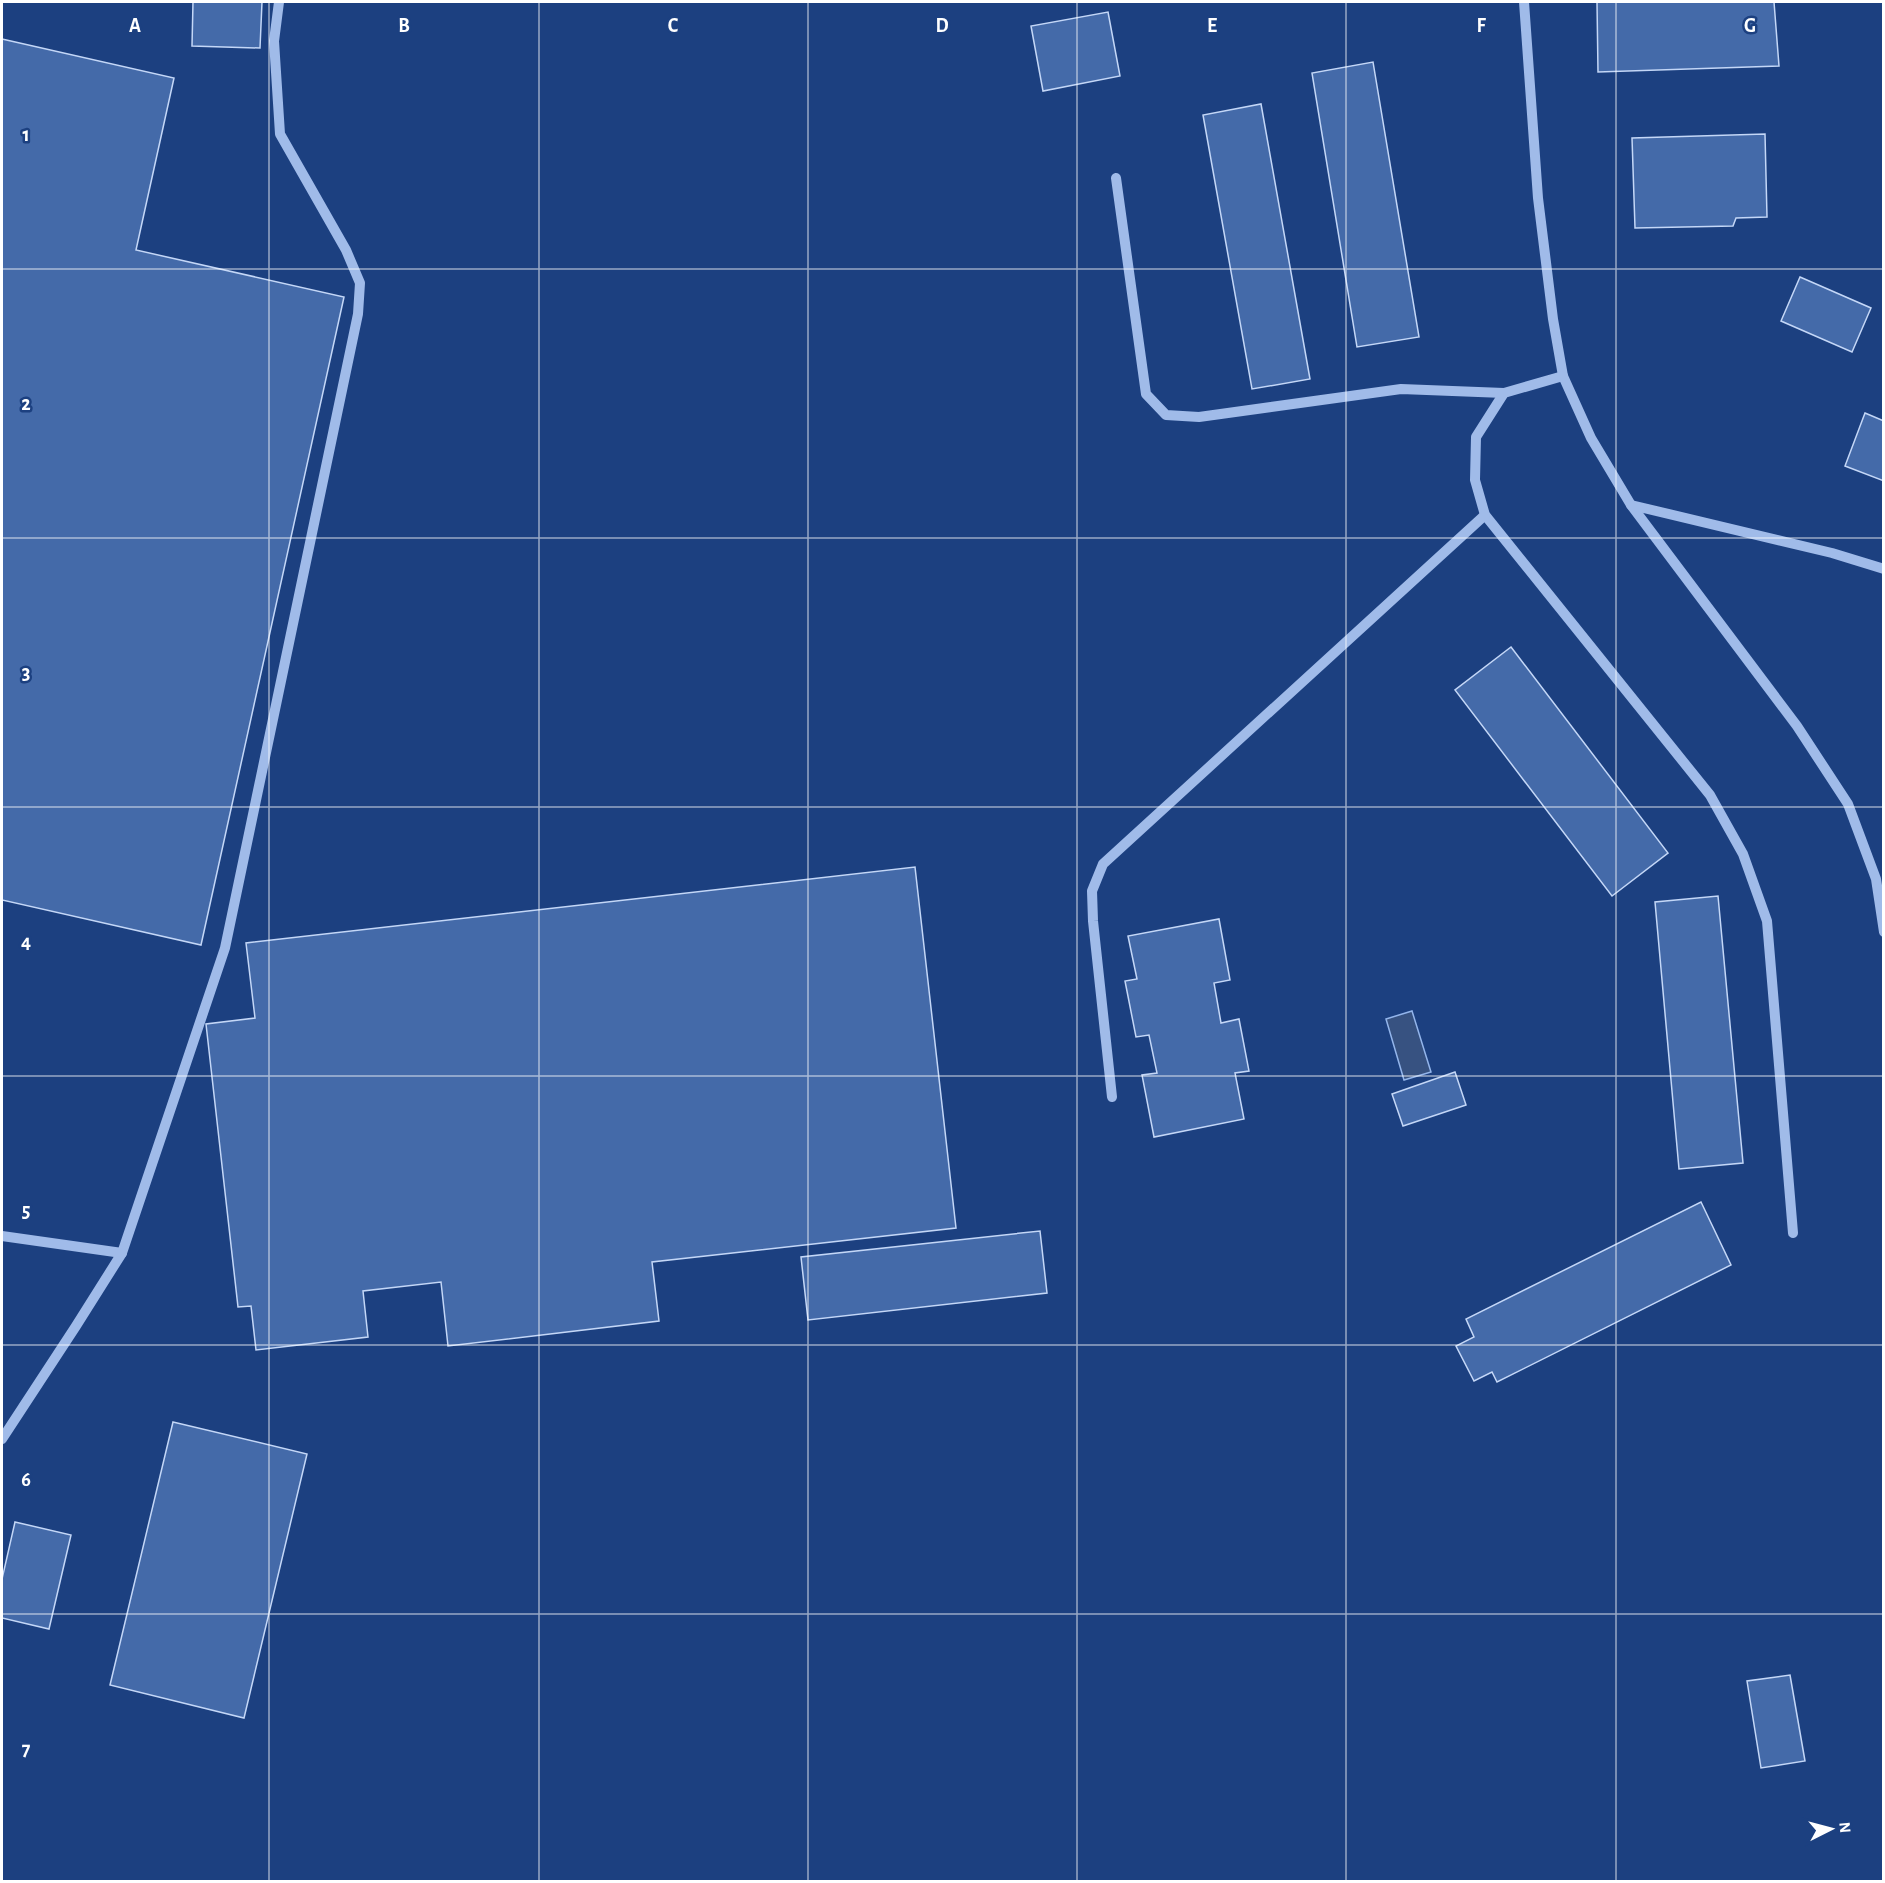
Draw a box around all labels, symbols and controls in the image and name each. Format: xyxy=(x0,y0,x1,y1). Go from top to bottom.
text: A xyxy=(129,16,141,36)
text: B xyxy=(398,16,410,36)
text: C xyxy=(668,16,679,36)
text: D xyxy=(935,16,949,36)
text: E xyxy=(1207,16,1217,36)
text: F xyxy=(1476,16,1486,36)
text: G xyxy=(1744,16,1756,36)
text: 1 xyxy=(22,125,30,145)
text: 2 xyxy=(21,394,31,414)
text: 3 xyxy=(22,663,30,683)
text: 4 xyxy=(21,932,31,952)
text: 5 xyxy=(22,1201,30,1221)
text: 6 xyxy=(21,1470,31,1490)
text: 7 xyxy=(22,1739,31,1759)
north arrow xyxy=(1801,1799,1861,1859)
text: N xyxy=(1836,1821,1853,1834)

